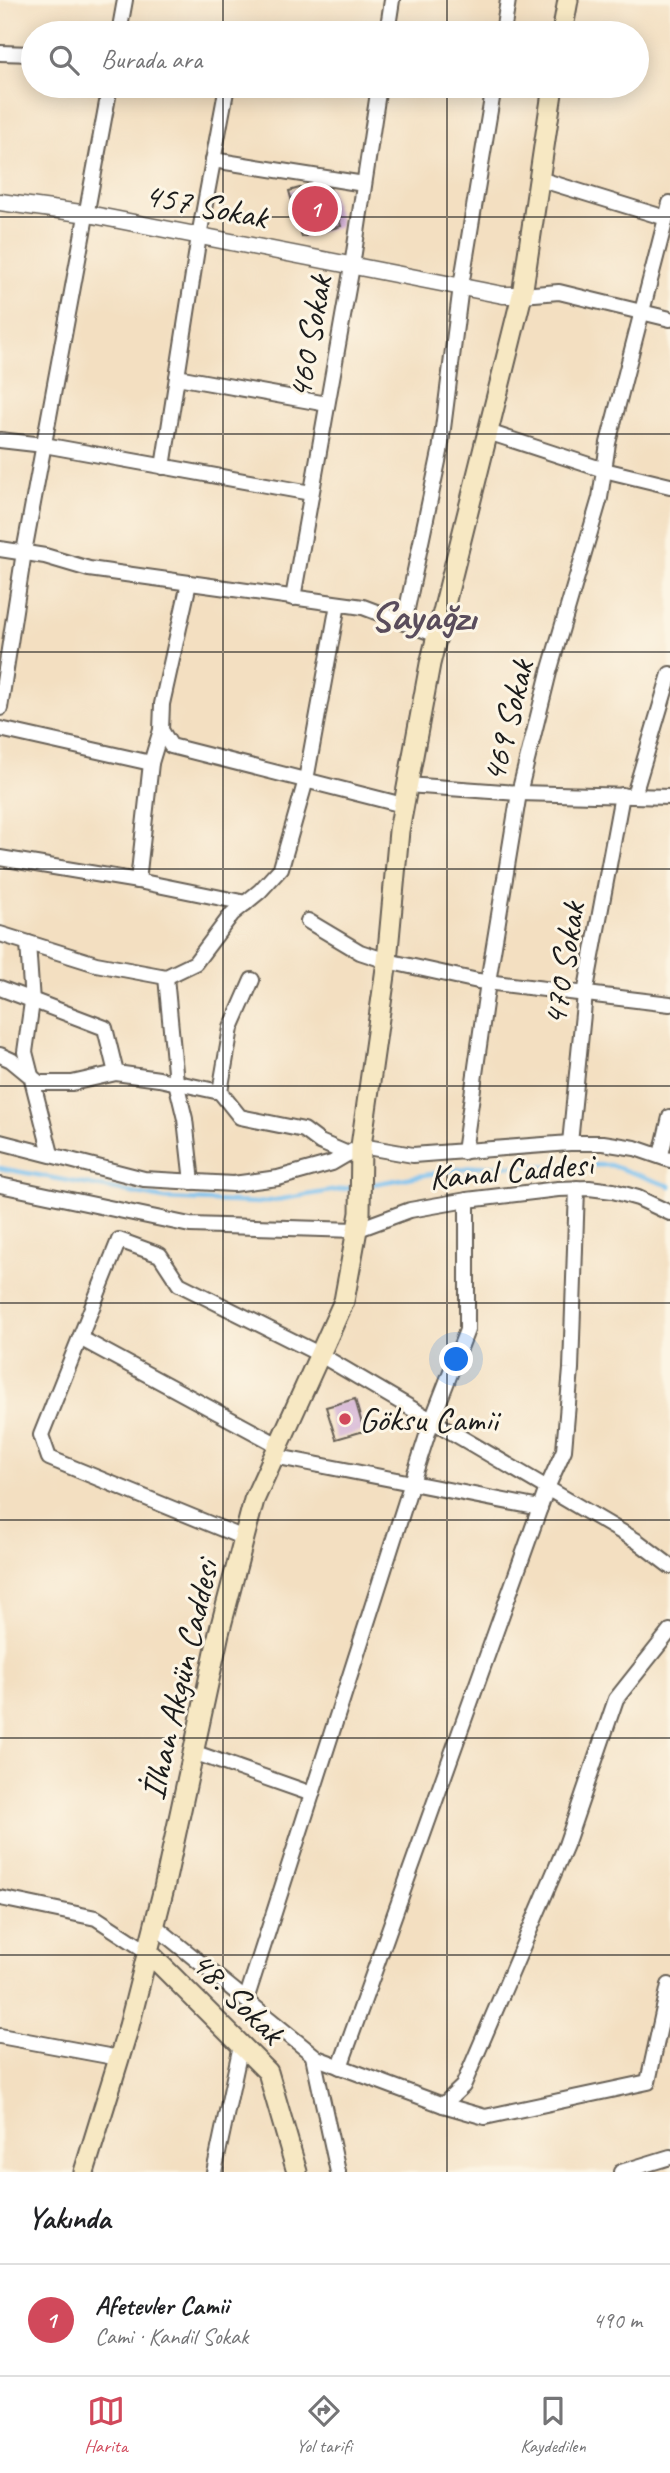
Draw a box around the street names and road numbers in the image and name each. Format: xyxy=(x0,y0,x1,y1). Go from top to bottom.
street label: 457 Sokak xyxy=(141,172,273,240)
street label: 460 Sokak xyxy=(277,270,343,402)
street label: 469 Sokak xyxy=(471,653,545,787)
street label: 470 Sokak xyxy=(532,897,596,1029)
street label: Kanal Caddesi xyxy=(427,1141,599,1200)
street label: İlhan Akgün Caddesi xyxy=(130,1552,230,1804)
street label: 48. Sokak xyxy=(181,1941,296,2056)

